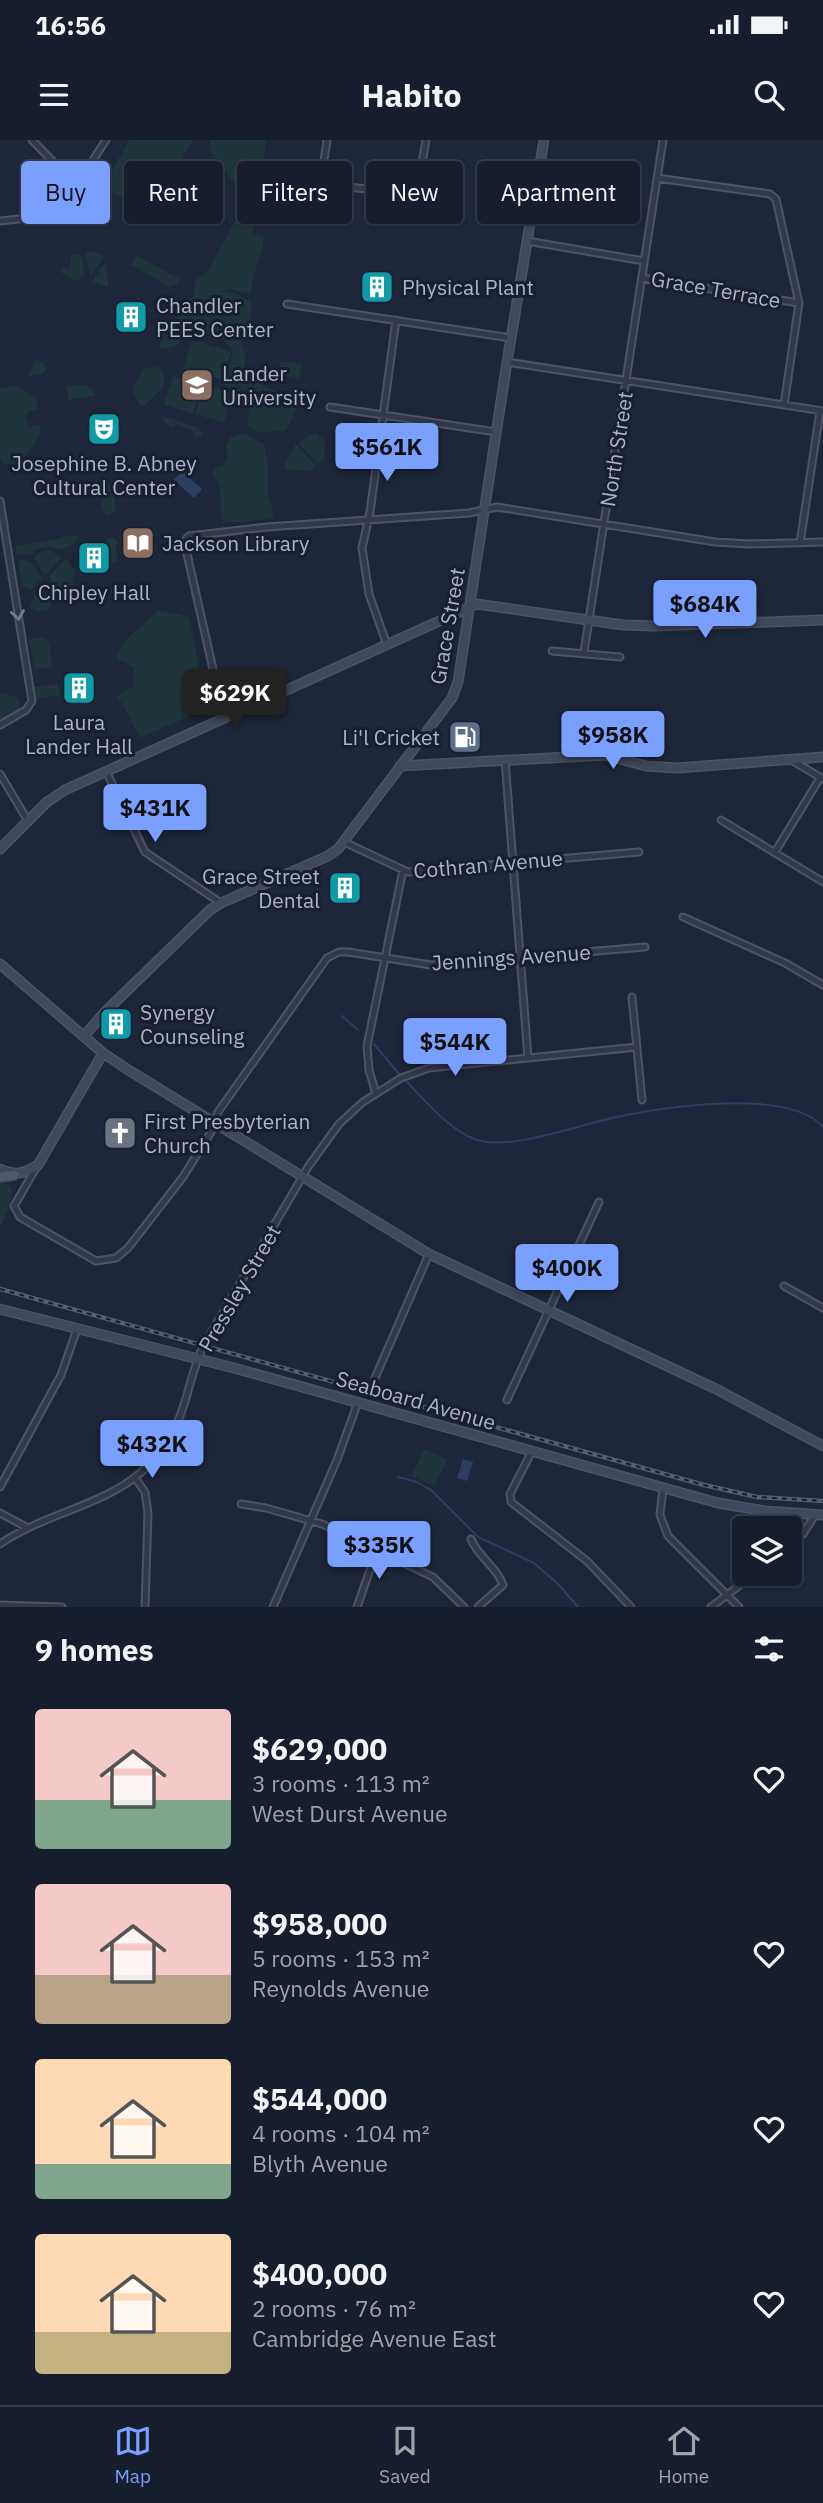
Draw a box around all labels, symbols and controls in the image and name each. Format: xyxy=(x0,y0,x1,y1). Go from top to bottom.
text: 16:56 xyxy=(35,8,106,42)
text: Habito xyxy=(361,74,462,116)
icon: menu xyxy=(35,76,73,114)
icon: search xyxy=(750,76,788,114)
chip: Buy xyxy=(21,161,110,224)
chip: Rent xyxy=(124,161,223,224)
chip: Filters xyxy=(237,161,352,224)
chip: New xyxy=(366,161,463,224)
chip: Apartment xyxy=(477,161,640,224)
street label: Grace Terrace xyxy=(649,264,783,314)
building icon: Physical Plant xyxy=(358,268,396,306)
place label: Physical Plant xyxy=(402,273,534,301)
place label: Chandler PEES Center xyxy=(156,291,274,343)
building icon: Chandler PEES Center xyxy=(112,298,150,336)
place label: Lander University xyxy=(222,359,317,411)
school or university icon: Lander University xyxy=(178,366,216,404)
street label: North Street xyxy=(593,389,639,509)
theatre icon: Josephine B. Abney Cultural Center xyxy=(85,410,123,448)
pin: $561K xyxy=(338,424,436,483)
text: $561K xyxy=(351,431,423,461)
place label: Josephine B. Abney Cultural Center xyxy=(11,449,197,501)
library icon: Jackson Library xyxy=(119,524,157,562)
place label: Jackson Library xyxy=(162,529,310,557)
building icon: Chipley Hall xyxy=(75,539,113,577)
street label: Grace Street xyxy=(423,565,471,687)
place label: Chipley Hall xyxy=(38,578,150,606)
pin: $684K xyxy=(656,580,754,640)
text: $684K xyxy=(669,588,741,618)
one-way arrow xyxy=(10,609,25,621)
building icon: Laura Lander Hall xyxy=(60,669,98,707)
pin: $629K xyxy=(186,670,284,729)
text: $629K xyxy=(199,677,271,707)
place label: Laura Lander Hall xyxy=(25,708,133,760)
pin: $958K xyxy=(564,712,662,771)
fuel station icon: Li'l Cricket xyxy=(446,718,484,756)
text: $958K xyxy=(577,719,649,749)
place label: Li'l Cricket xyxy=(342,723,440,751)
pin: $431K xyxy=(106,784,204,844)
text: $431K xyxy=(119,792,191,822)
street label: Cothran Avenue xyxy=(412,844,564,884)
place label: Grace Street Dental xyxy=(202,862,320,914)
building icon: Grace Street Dental xyxy=(326,869,364,907)
street label: Jennings Avenue xyxy=(430,937,592,977)
place label: Synergy Counseling xyxy=(140,998,244,1050)
building icon: Synergy Counseling xyxy=(97,1005,135,1043)
pin: $544K xyxy=(406,1018,504,1078)
text: $544K xyxy=(419,1026,491,1056)
place label: First Presbyterian Church xyxy=(144,1107,310,1159)
church icon: First Presbyterian Church xyxy=(101,1114,139,1152)
street label: Pressley Street xyxy=(191,1219,287,1357)
pin: $400K xyxy=(518,1244,616,1304)
text: $400K xyxy=(531,1252,603,1282)
street label: Seaboard Avenue xyxy=(333,1364,499,1436)
pin: $432K xyxy=(103,1420,201,1480)
text: $432K xyxy=(116,1428,188,1458)
map controls xyxy=(732,1516,802,1586)
button: layers xyxy=(732,1516,802,1586)
pin: $335K xyxy=(330,1522,428,1581)
text: $335K xyxy=(343,1529,415,1559)
text: 9 homes xyxy=(35,1630,154,1669)
icon: filters xyxy=(750,1630,788,1668)
text: $629,000 xyxy=(252,1729,387,1768)
icon: home xyxy=(91,1737,175,1821)
icon: heart xyxy=(750,1760,788,1798)
text: 3 rooms · 113 m² xyxy=(252,1768,430,1798)
text: West Durst Avenue xyxy=(252,1798,448,1828)
text: $958,000 xyxy=(252,1904,387,1943)
icon: home xyxy=(91,1912,175,1996)
icon: heart xyxy=(750,1935,788,1973)
text: 5 rooms · 153 m² xyxy=(252,1943,430,1973)
text: Reynolds Avenue xyxy=(252,1973,429,2003)
text: $544,000 xyxy=(252,2079,387,2118)
icon: home xyxy=(91,2087,175,2171)
icon: heart xyxy=(750,2110,788,2148)
text: 4 rooms · 104 m² xyxy=(252,2118,430,2148)
text: Blyth Avenue xyxy=(252,2148,388,2178)
text: $400,000 xyxy=(252,2254,387,2293)
icon: home xyxy=(91,2262,175,2346)
icon: heart xyxy=(750,2285,788,2323)
text: 2 rooms · 76 m² xyxy=(252,2293,416,2323)
text: Cambridge Avenue East xyxy=(252,2323,497,2353)
tab: Map xyxy=(114,2422,152,2488)
tab: Saved xyxy=(379,2422,431,2488)
tab: Home xyxy=(658,2422,709,2488)

